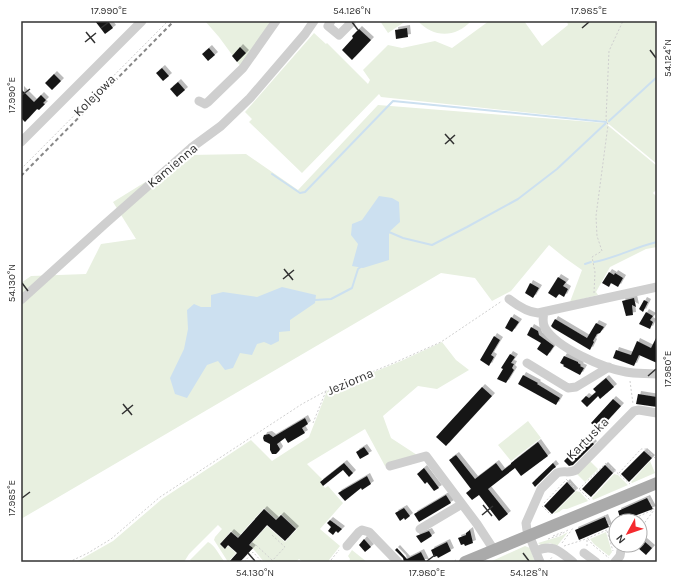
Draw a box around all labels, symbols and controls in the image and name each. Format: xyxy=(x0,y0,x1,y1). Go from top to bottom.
text: 17.990°E xyxy=(91,5,127,17)
text: 54.126°N xyxy=(333,5,371,17)
text: 17.985°E xyxy=(571,5,607,17)
text: 54.124°N xyxy=(662,39,674,77)
street label: Kolejowa xyxy=(70,71,118,119)
text: 17.990°E xyxy=(6,77,18,113)
street label: Kamienna xyxy=(144,140,200,191)
text: 54.130°N xyxy=(6,264,18,302)
text: 17.980°E xyxy=(662,351,674,387)
street label: Jeziorna xyxy=(325,365,376,398)
street label: Kartuska xyxy=(563,414,612,463)
text: 17.985°E xyxy=(6,480,18,516)
north arrow xyxy=(608,513,648,553)
text: N xyxy=(613,532,628,546)
text: 54.130°N xyxy=(236,567,274,579)
text: 17.980°E xyxy=(409,567,445,579)
text: 54.128°N xyxy=(510,567,548,579)

